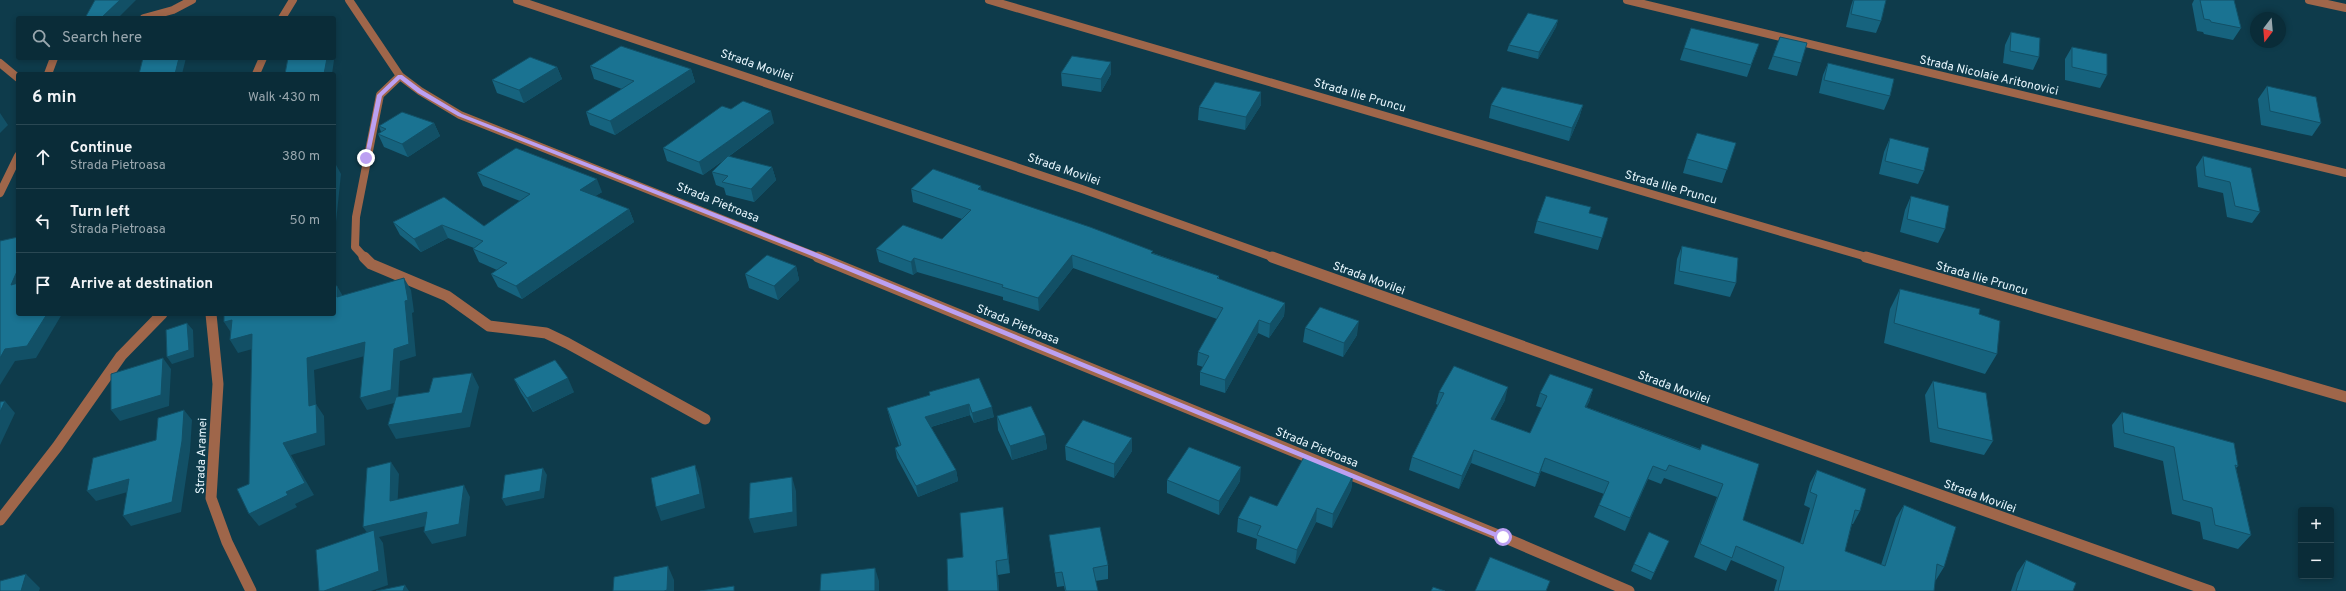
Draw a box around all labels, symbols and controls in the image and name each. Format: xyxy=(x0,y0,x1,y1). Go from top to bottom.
north arrow xyxy=(2250,12,2286,48)
search box xyxy=(16,16,336,60)
icon: search xyxy=(30,27,52,49)
text: Search here xyxy=(62,29,142,48)
street label: Strada Movilei xyxy=(718,46,795,86)
street label: Strada Nicolaie Aritonovici xyxy=(1918,52,2060,100)
street label: Strada Ilie Pruncu xyxy=(1312,75,1408,117)
text: 6 min xyxy=(32,87,76,109)
text: Walk · 430 m xyxy=(248,90,320,106)
text: Continue xyxy=(70,139,132,158)
icon: ahead xyxy=(32,146,54,168)
text: 380 m xyxy=(282,149,320,165)
route end xyxy=(357,149,375,167)
street label: Strada Movilei xyxy=(1025,150,1102,190)
text: Strada Pietroasa xyxy=(70,158,166,174)
street label: Strada Ilie Pruncu xyxy=(1623,167,1719,209)
street label: Strada Pietroasa xyxy=(674,179,762,227)
text: Turn left xyxy=(70,203,130,222)
icon: left xyxy=(32,210,54,232)
text: 50 m xyxy=(290,213,320,229)
text: Strada Pietroasa xyxy=(70,222,166,238)
street label: Strada Movilei xyxy=(1330,258,1407,299)
street label: Strada Ilie Pruncu xyxy=(1934,258,2030,300)
icon: arrive xyxy=(32,274,54,296)
text: Arrive at destination xyxy=(70,275,213,294)
street label: Strada Pietroasa xyxy=(974,301,1062,349)
street label: Strada Movilei xyxy=(1635,367,1712,408)
street label: Strada Aramei xyxy=(193,418,211,494)
street label: Strada Pietroasa xyxy=(1273,424,1361,472)
street label: Strada Movilei xyxy=(1941,476,2018,517)
map controls xyxy=(2298,507,2334,579)
button: + xyxy=(2298,507,2334,543)
route start xyxy=(1494,528,1512,546)
button: − xyxy=(2298,543,2334,579)

